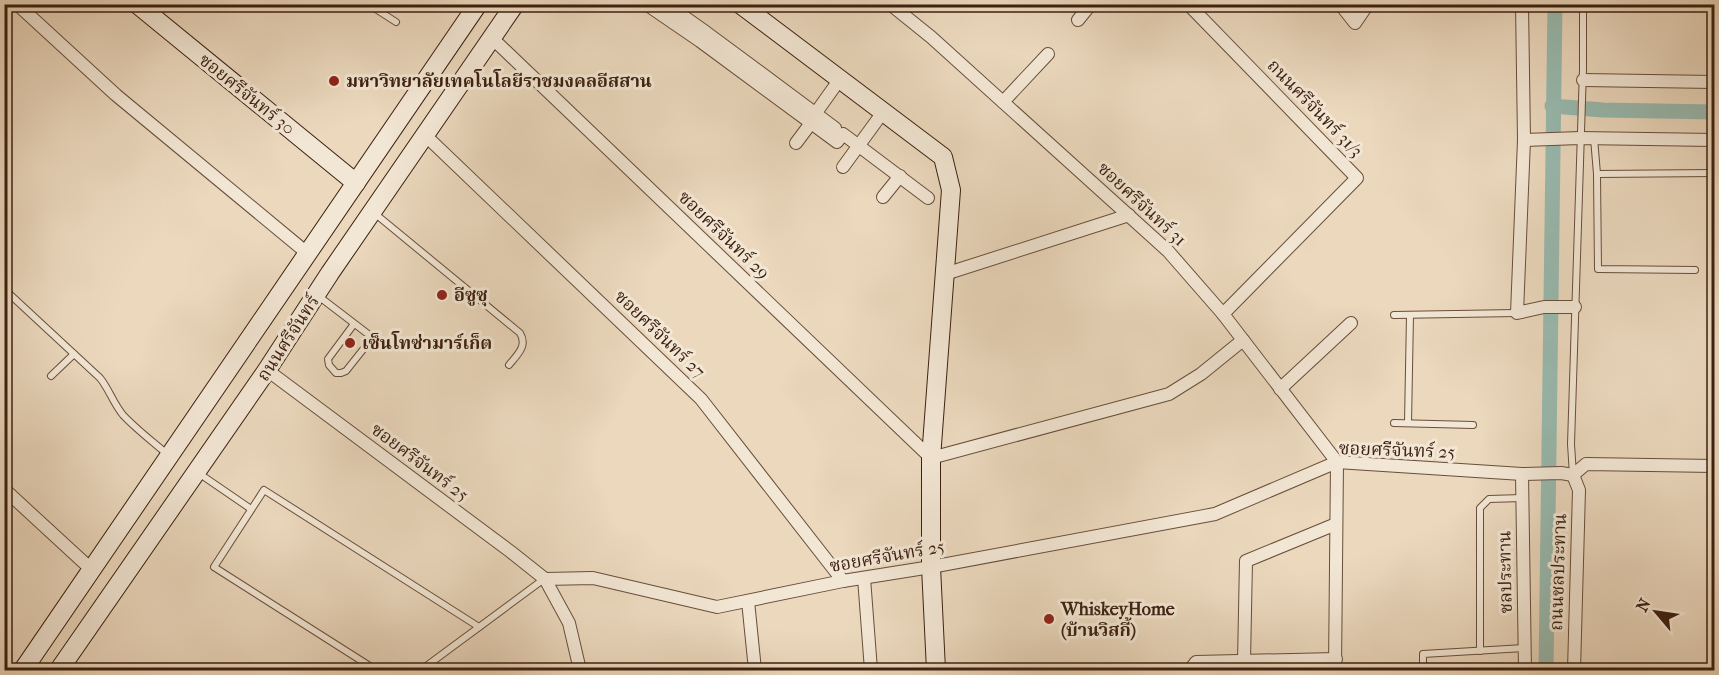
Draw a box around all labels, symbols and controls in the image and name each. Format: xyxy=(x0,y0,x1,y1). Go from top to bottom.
street label: ซอยศรีจันทร์ 30 xyxy=(195,49,299,139)
street label: ถนนศรีจันทร์ 31/3 xyxy=(1263,54,1367,162)
place label: มหาวิทยาลัยเทคโนโลยีราชมงคลอีสสาน xyxy=(346,69,652,92)
marker: มหาวิทยาลัยเทคโนโลยีราชมงคลอีสสาน xyxy=(327,74,341,88)
street label: ซอยศรีจันทร์ 31 xyxy=(1093,157,1191,251)
street label: ซอยศรีจันทร์ 29 xyxy=(674,186,774,284)
place label: อีซูซุ xyxy=(454,285,488,307)
street label: ซอยศรีจันทร์ 27 xyxy=(610,285,710,383)
marker: อีซูซุ xyxy=(435,288,449,302)
street label: ถนนศรีจันทร์ xyxy=(252,290,325,385)
place label: เซ็นโทซ่ามาร์เก็ต xyxy=(362,331,492,354)
marker: เซ็นโทซ่ามาร์เก็ต xyxy=(343,336,357,350)
street label: ซอยศรีจันทร์ 25 xyxy=(367,418,473,506)
street label: ซอยศรีจันทร์ 25 xyxy=(1338,437,1456,463)
street label: ถนนชลประทาน xyxy=(1546,513,1571,631)
street label: ชลประทาน xyxy=(1494,530,1517,614)
street label: ซอยศรีจันทร์ 25 xyxy=(828,535,947,577)
north arrow xyxy=(1626,582,1686,642)
text: N xyxy=(1632,594,1655,615)
place label: WhiskeyHome (บ้านวิสกี้) xyxy=(1060,599,1175,641)
marker: WhiskeyHome (บ้านวิสกี้) xyxy=(1042,612,1056,626)

